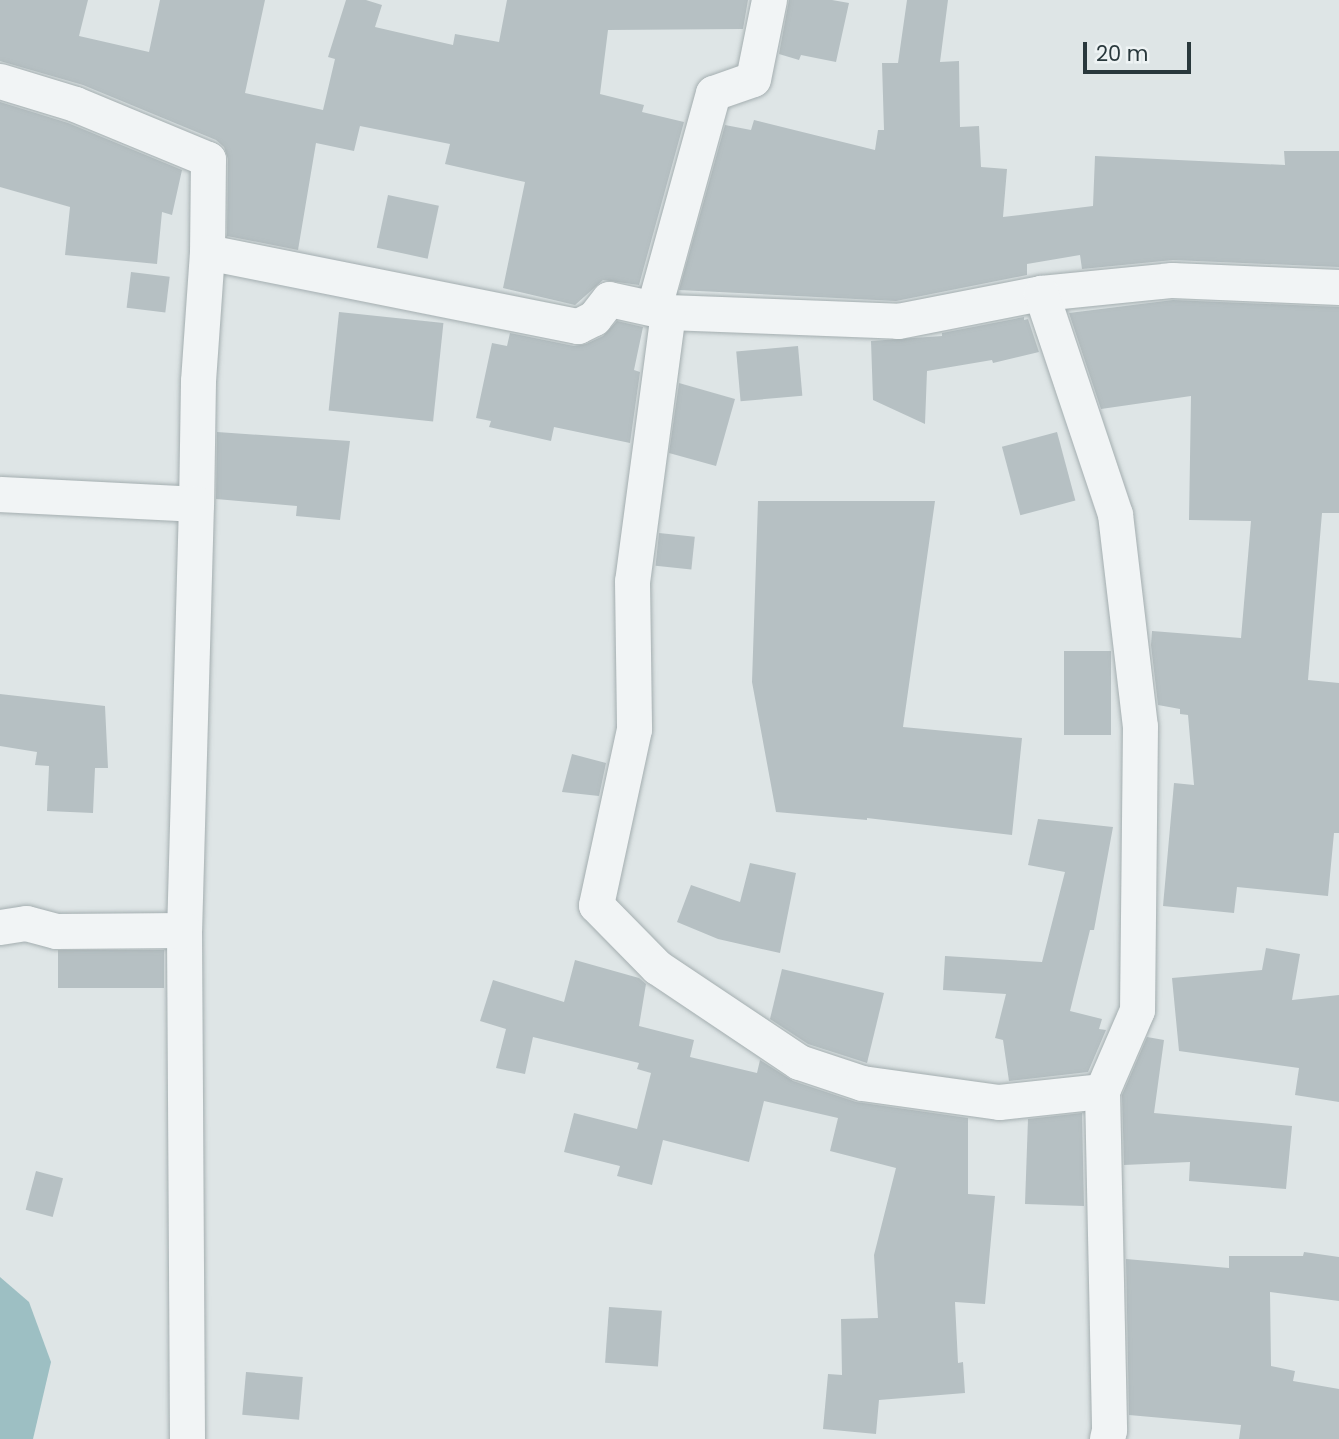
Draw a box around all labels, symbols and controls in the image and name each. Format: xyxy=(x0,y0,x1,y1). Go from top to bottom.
scale bar xyxy=(1087,28,1196,72)
text: 20 m xyxy=(1096,39,1149,68)

